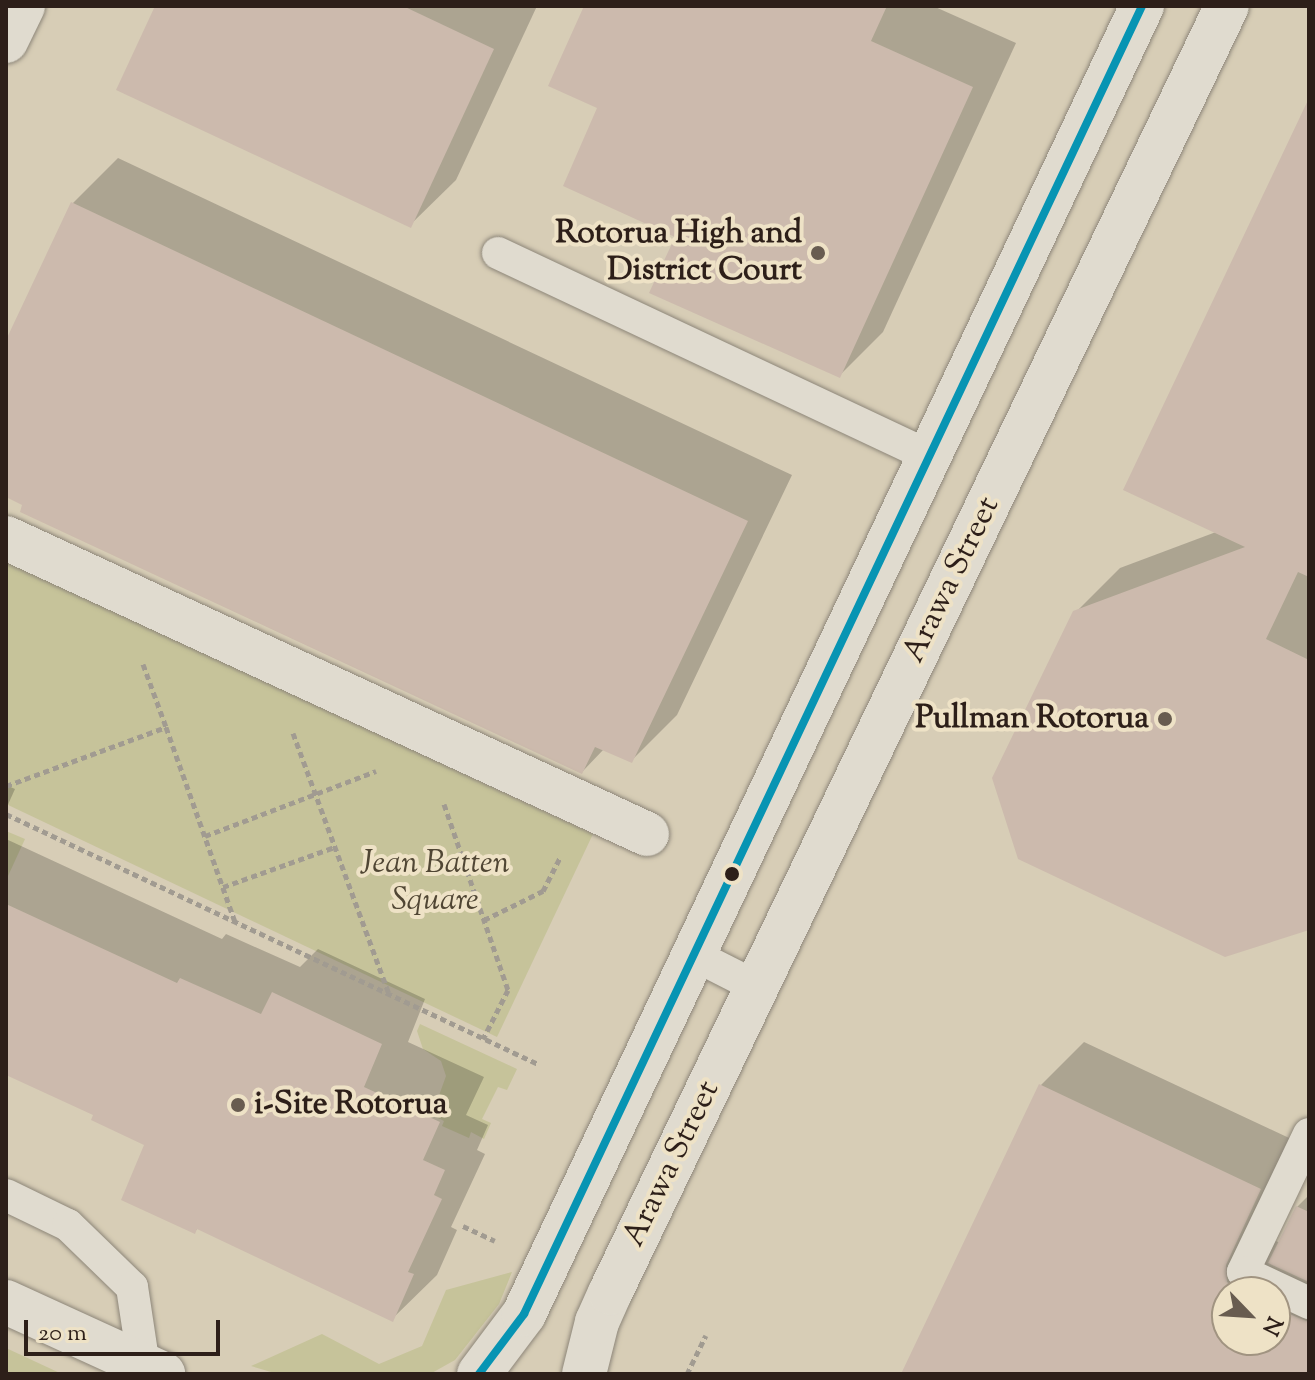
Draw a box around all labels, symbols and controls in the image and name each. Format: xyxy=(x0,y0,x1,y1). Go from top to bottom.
place label: Rotorua High and District Court xyxy=(555,216,802,291)
marker: Rotorua High and District Court xyxy=(809,244,827,262)
street label: Arawa Street xyxy=(895,491,1009,669)
place label: Pullman Rotorua xyxy=(915,700,1149,738)
marker: Pullman Rotorua xyxy=(1156,710,1174,728)
park label: Jean Batten Square xyxy=(360,846,510,921)
unlabelled marker xyxy=(724,866,740,882)
street label: Arawa Street xyxy=(615,1075,729,1253)
place label: i-Site Rotorua xyxy=(254,1086,448,1124)
marker: i-Site Rotorua xyxy=(229,1096,247,1114)
north arrow xyxy=(1211,1276,1291,1356)
scale bar xyxy=(28,1304,224,1354)
text: N xyxy=(1253,1311,1289,1340)
text: 20 m xyxy=(38,1317,87,1351)

